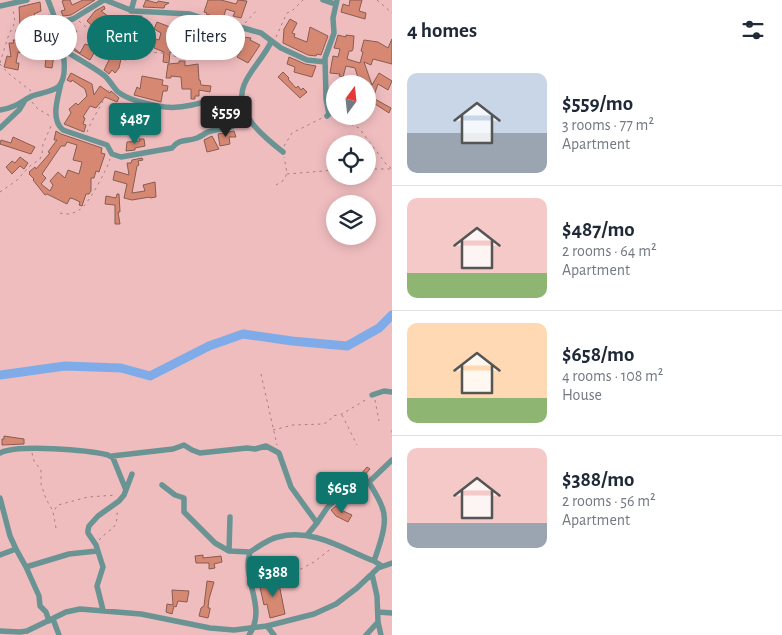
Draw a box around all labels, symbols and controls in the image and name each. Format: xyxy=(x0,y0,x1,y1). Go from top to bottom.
chip: Buy xyxy=(15,15,77,60)
chip: Rent xyxy=(87,15,156,60)
chip: Filters xyxy=(166,15,245,60)
icon: filters xyxy=(739,16,767,44)
text: 4 homes xyxy=(407,20,477,41)
north arrow xyxy=(326,75,376,125)
map controls xyxy=(326,75,376,245)
icon: home xyxy=(447,93,507,153)
text: $559/mo xyxy=(562,93,633,114)
pin: $559 xyxy=(196,96,256,138)
pin: $487 xyxy=(105,102,165,145)
text: $559 xyxy=(212,104,240,120)
text: $487 xyxy=(120,111,150,127)
text: 3 rooms · 77 m² xyxy=(562,117,654,133)
button: locate xyxy=(326,135,376,185)
text: Apartment xyxy=(562,136,630,152)
button: layers xyxy=(326,195,376,245)
icon: home xyxy=(447,218,507,278)
text: $487/mo xyxy=(562,219,635,240)
text: 2 rooms · 64 m² xyxy=(562,243,657,259)
text: Apartment xyxy=(562,262,630,278)
icon: home xyxy=(447,343,507,403)
text: $658/mo xyxy=(562,344,634,365)
text: 4 rooms · 108 m² xyxy=(562,368,663,384)
text: House xyxy=(562,387,602,403)
icon: home xyxy=(447,468,507,528)
text: $388/mo xyxy=(562,469,635,490)
pin: $658 xyxy=(312,472,372,514)
text: $658 xyxy=(327,480,357,496)
text: 2 rooms · 56 m² xyxy=(562,493,656,509)
text: Apartment xyxy=(562,512,630,528)
pin: $388 xyxy=(243,556,303,598)
text: $388 xyxy=(258,564,288,580)

